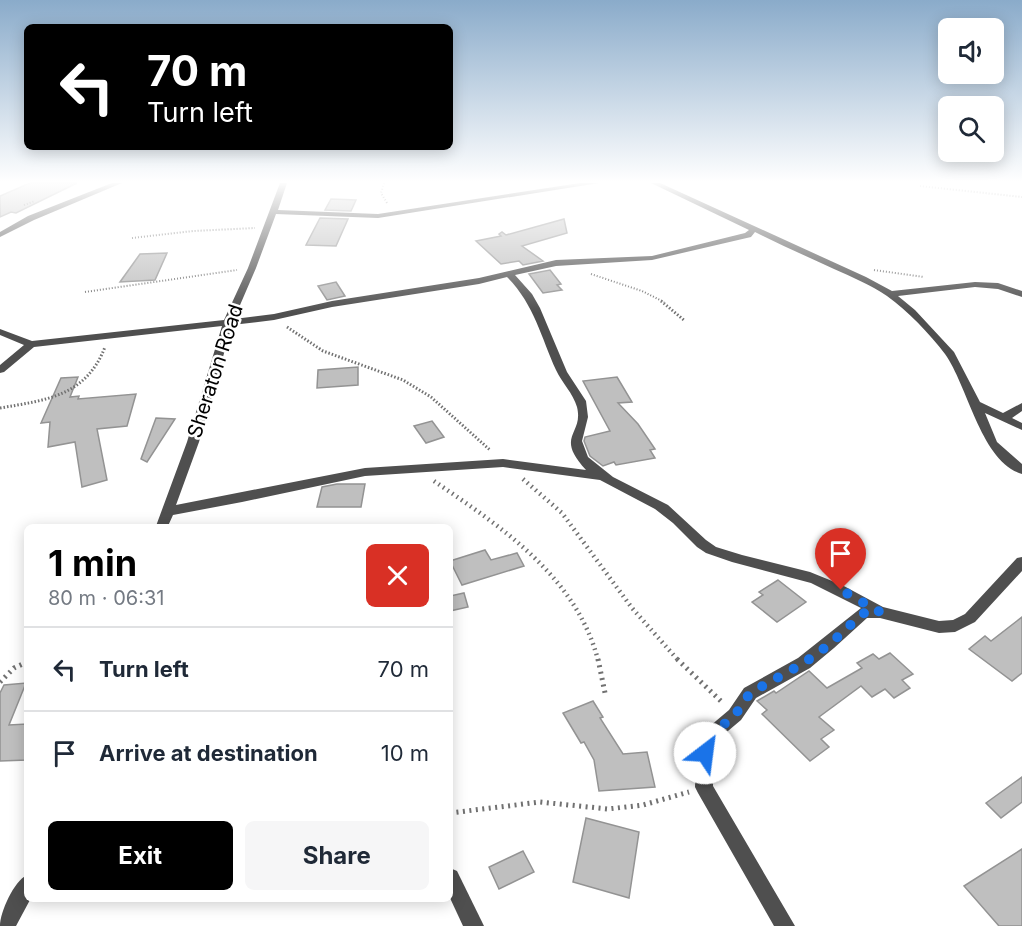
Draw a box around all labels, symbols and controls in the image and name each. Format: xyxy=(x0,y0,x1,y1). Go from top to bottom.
map controls xyxy=(938,18,1004,162)
button: sound xyxy=(938,18,1004,84)
text: 70 m xyxy=(147,45,247,96)
icon: left xyxy=(48,48,126,126)
text: Turn left xyxy=(147,96,253,129)
button: search xyxy=(938,96,1004,162)
street label: Sheraton Road xyxy=(182,301,248,441)
pin xyxy=(815,528,866,590)
icon: arrive xyxy=(824,537,857,570)
text: 1 min xyxy=(48,541,137,585)
button: close xyxy=(366,544,429,607)
text: 80 m · 06:31 xyxy=(48,586,164,610)
icon: left xyxy=(48,653,81,686)
text: Turn left xyxy=(99,656,189,682)
text: 70 m xyxy=(378,656,429,682)
position arrow xyxy=(673,721,737,785)
icon: arrive xyxy=(48,737,81,770)
text: Arrive at destination xyxy=(99,740,318,766)
text: 10 m xyxy=(381,740,429,766)
button: Exit xyxy=(48,821,233,890)
button: Share xyxy=(245,821,429,890)

